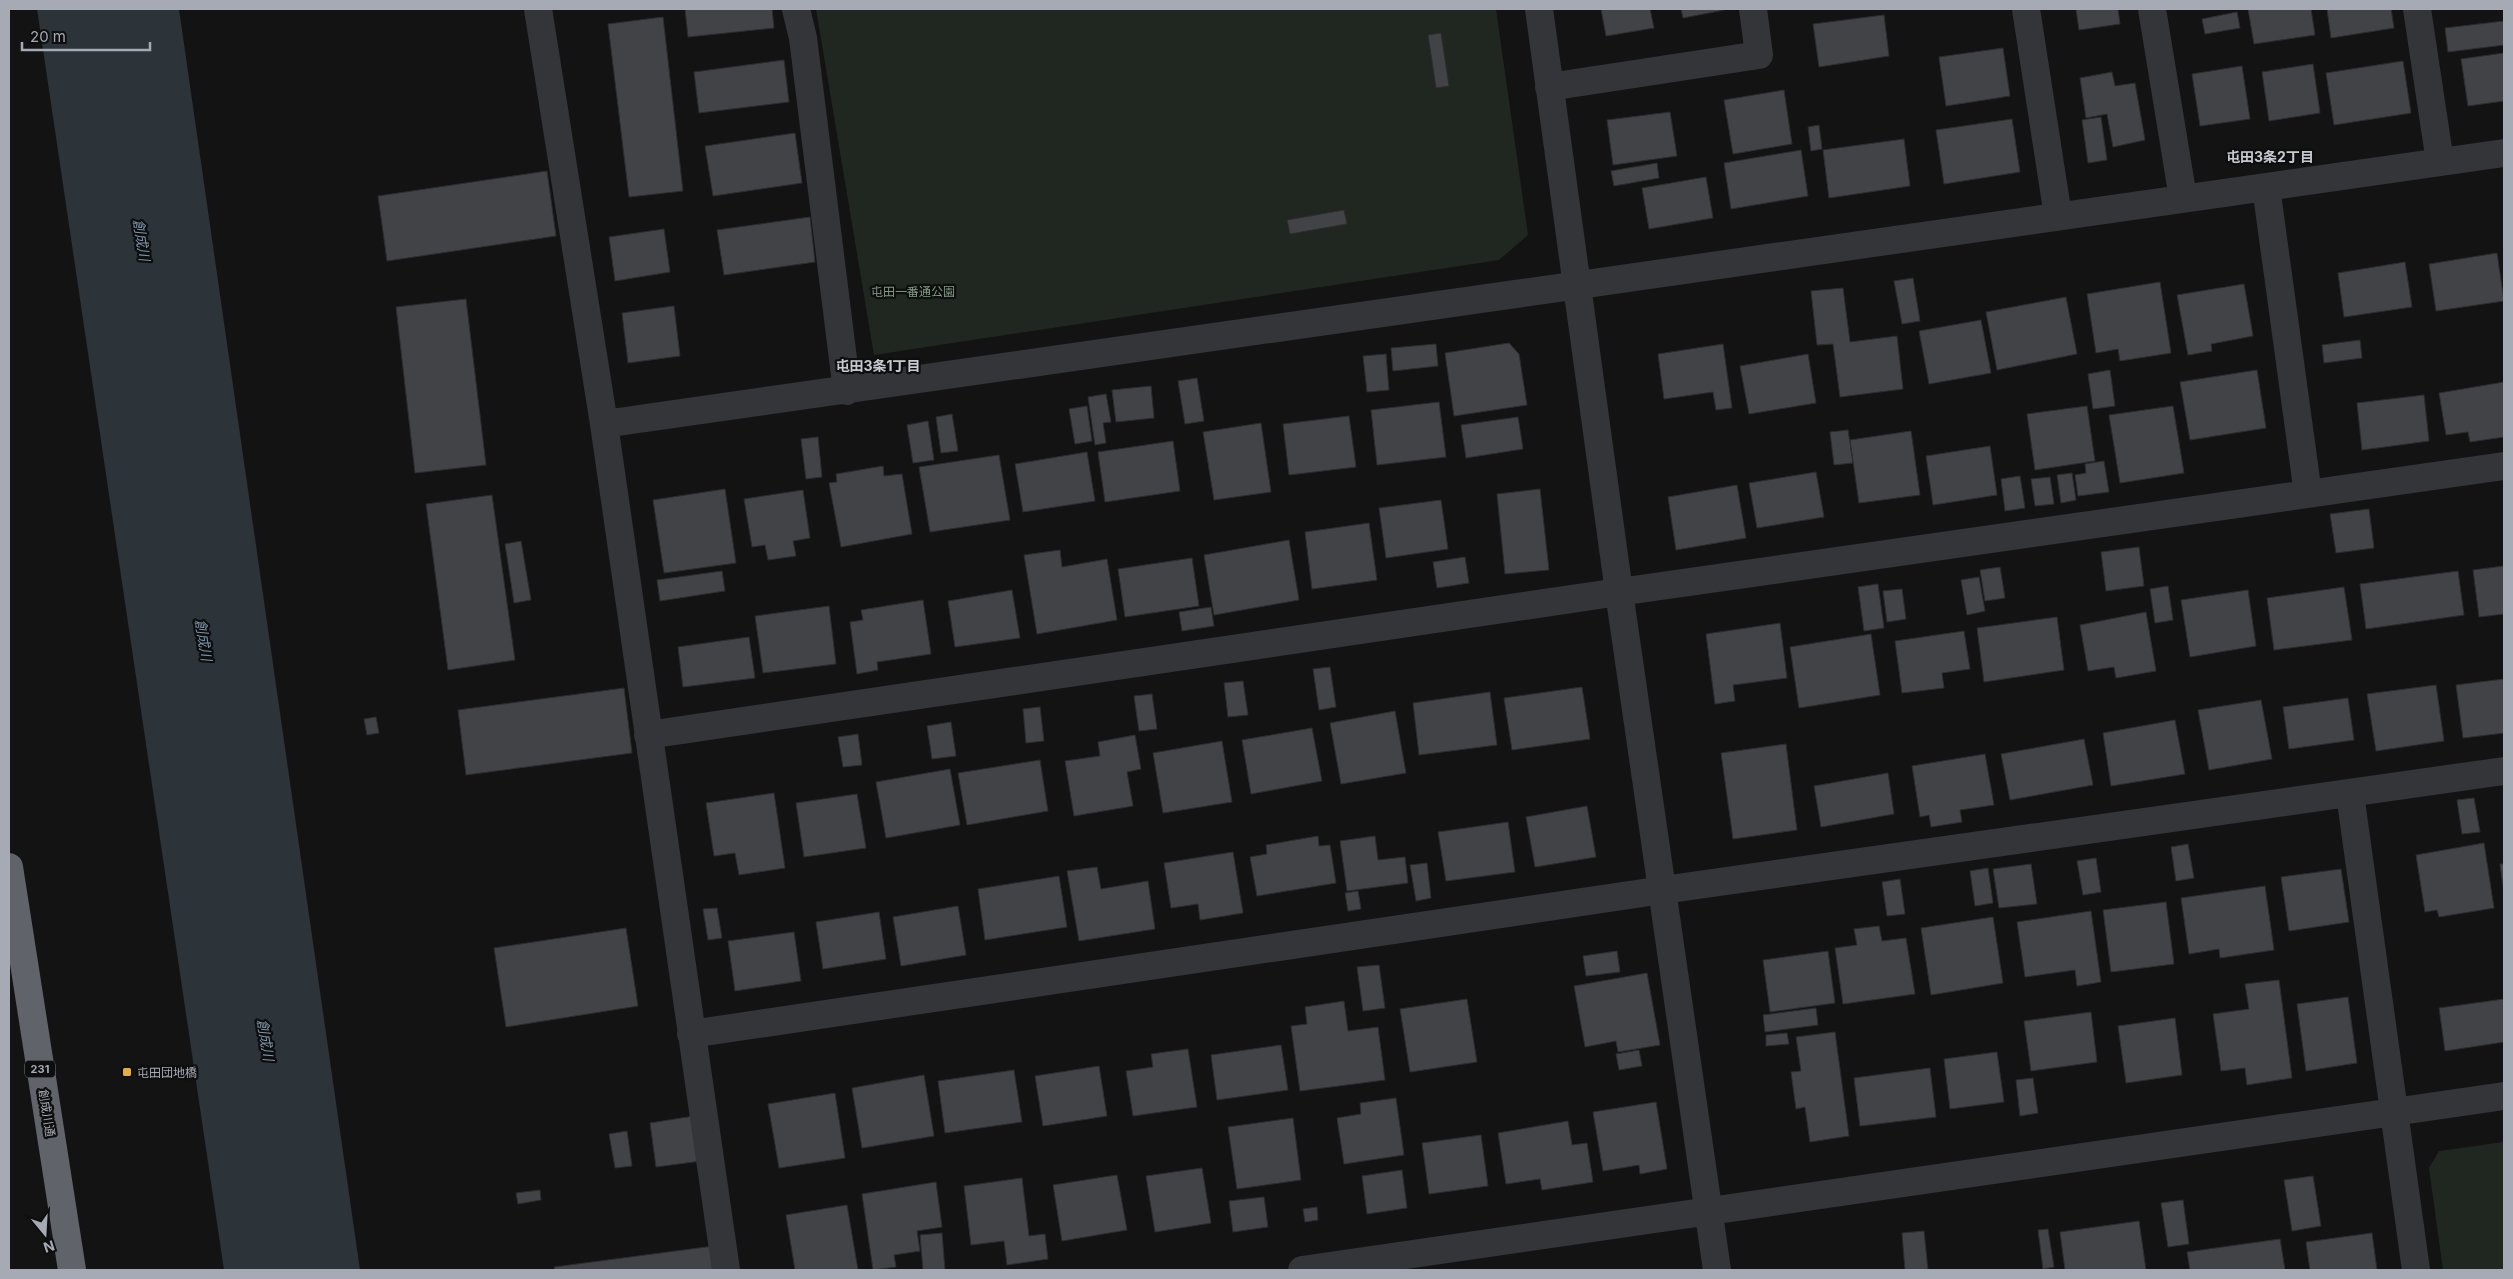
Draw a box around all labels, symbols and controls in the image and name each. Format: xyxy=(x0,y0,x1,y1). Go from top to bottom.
scale bar xyxy=(22,20,150,52)
text: 20 m xyxy=(30,27,66,46)
district label: 屯田3条2丁目 xyxy=(2226,148,2314,165)
water label: 創成川 xyxy=(130,218,154,264)
park label: 屯田一番通公園 xyxy=(871,284,955,299)
district label: 屯田3条1丁目 xyxy=(835,357,921,374)
water label: 創成川 xyxy=(192,618,216,664)
water label: 創成川 xyxy=(254,1018,278,1064)
road number: 231 xyxy=(25,1060,55,1078)
place label: 屯田団地橋 xyxy=(137,1065,197,1080)
marker: 屯田団地橋 xyxy=(121,1066,133,1078)
street label: 創成川通 xyxy=(36,1088,58,1138)
north arrow xyxy=(20,1209,70,1259)
text: N xyxy=(41,1237,57,1257)

